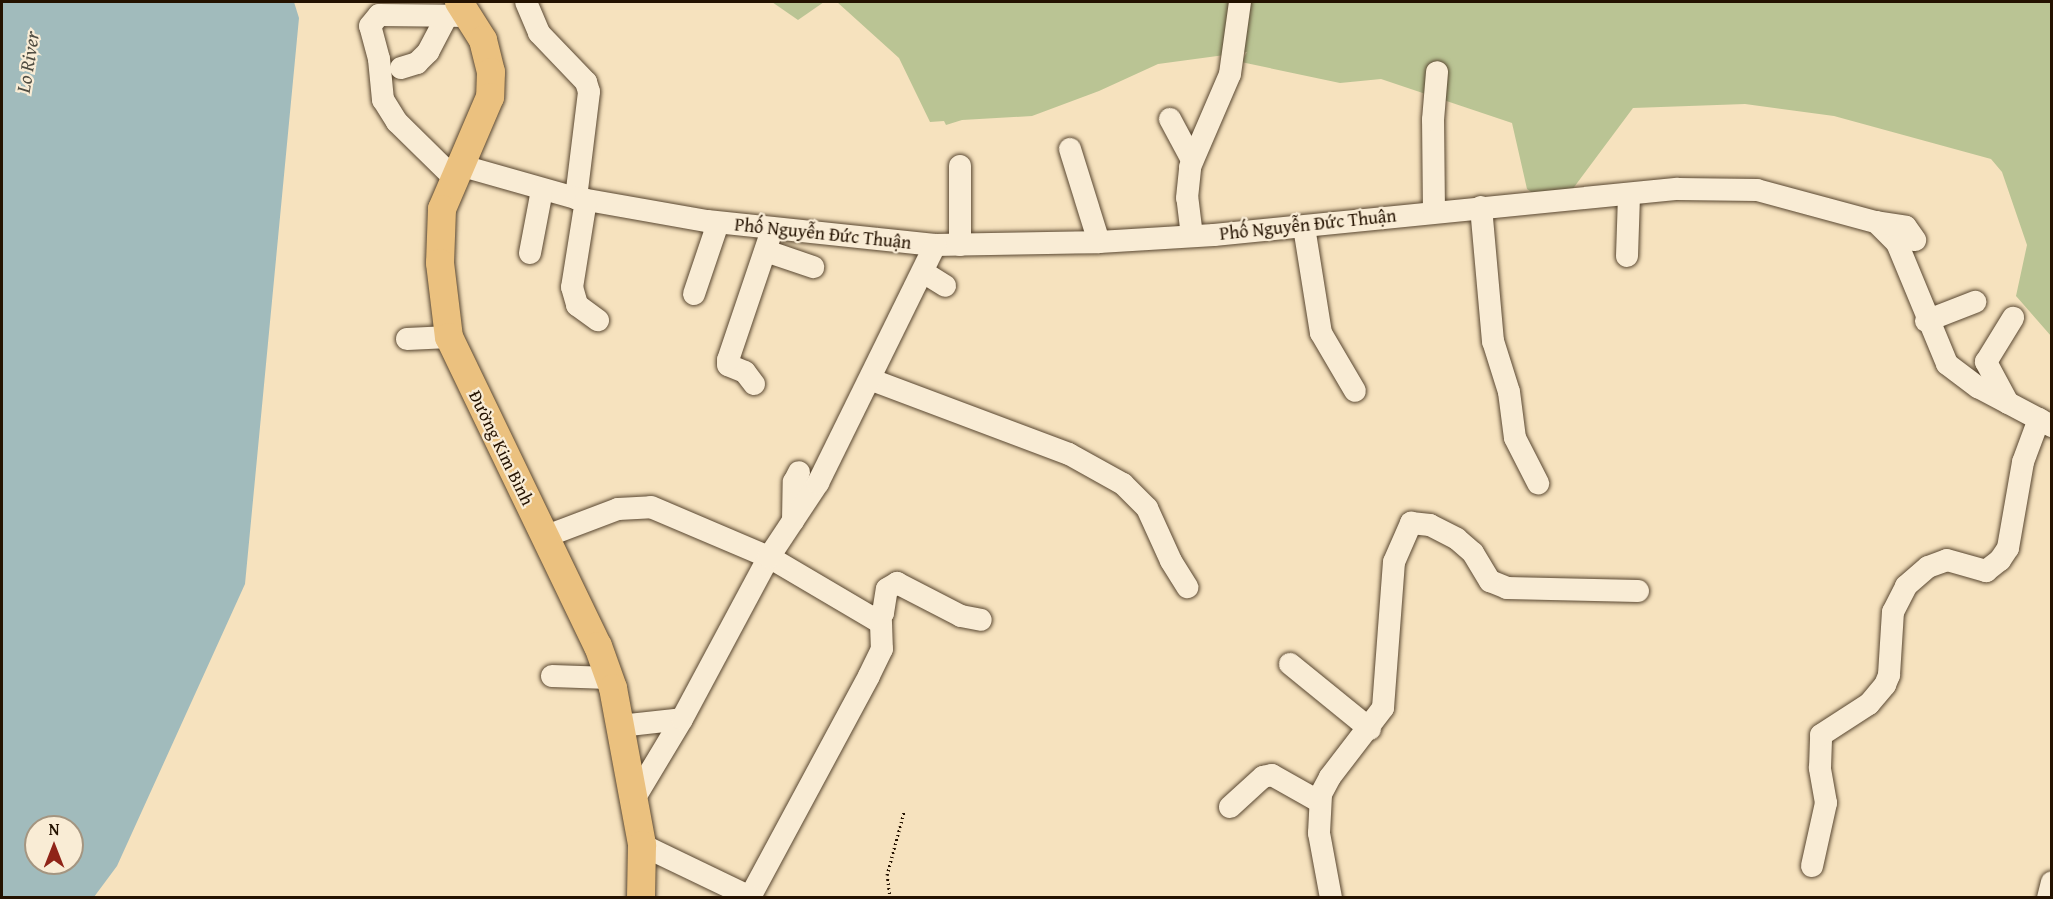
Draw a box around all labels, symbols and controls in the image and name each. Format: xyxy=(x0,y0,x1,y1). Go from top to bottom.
water label: Lo River xyxy=(10,29,44,95)
street label: Phố Nguyễn Đức Thuận xyxy=(1218,205,1398,245)
street label: Phố Nguyễn Đức Thuận xyxy=(733,214,913,254)
street label: Đường Kim Bình xyxy=(464,387,538,509)
north arrow xyxy=(24,815,84,875)
text: N xyxy=(49,817,59,841)

